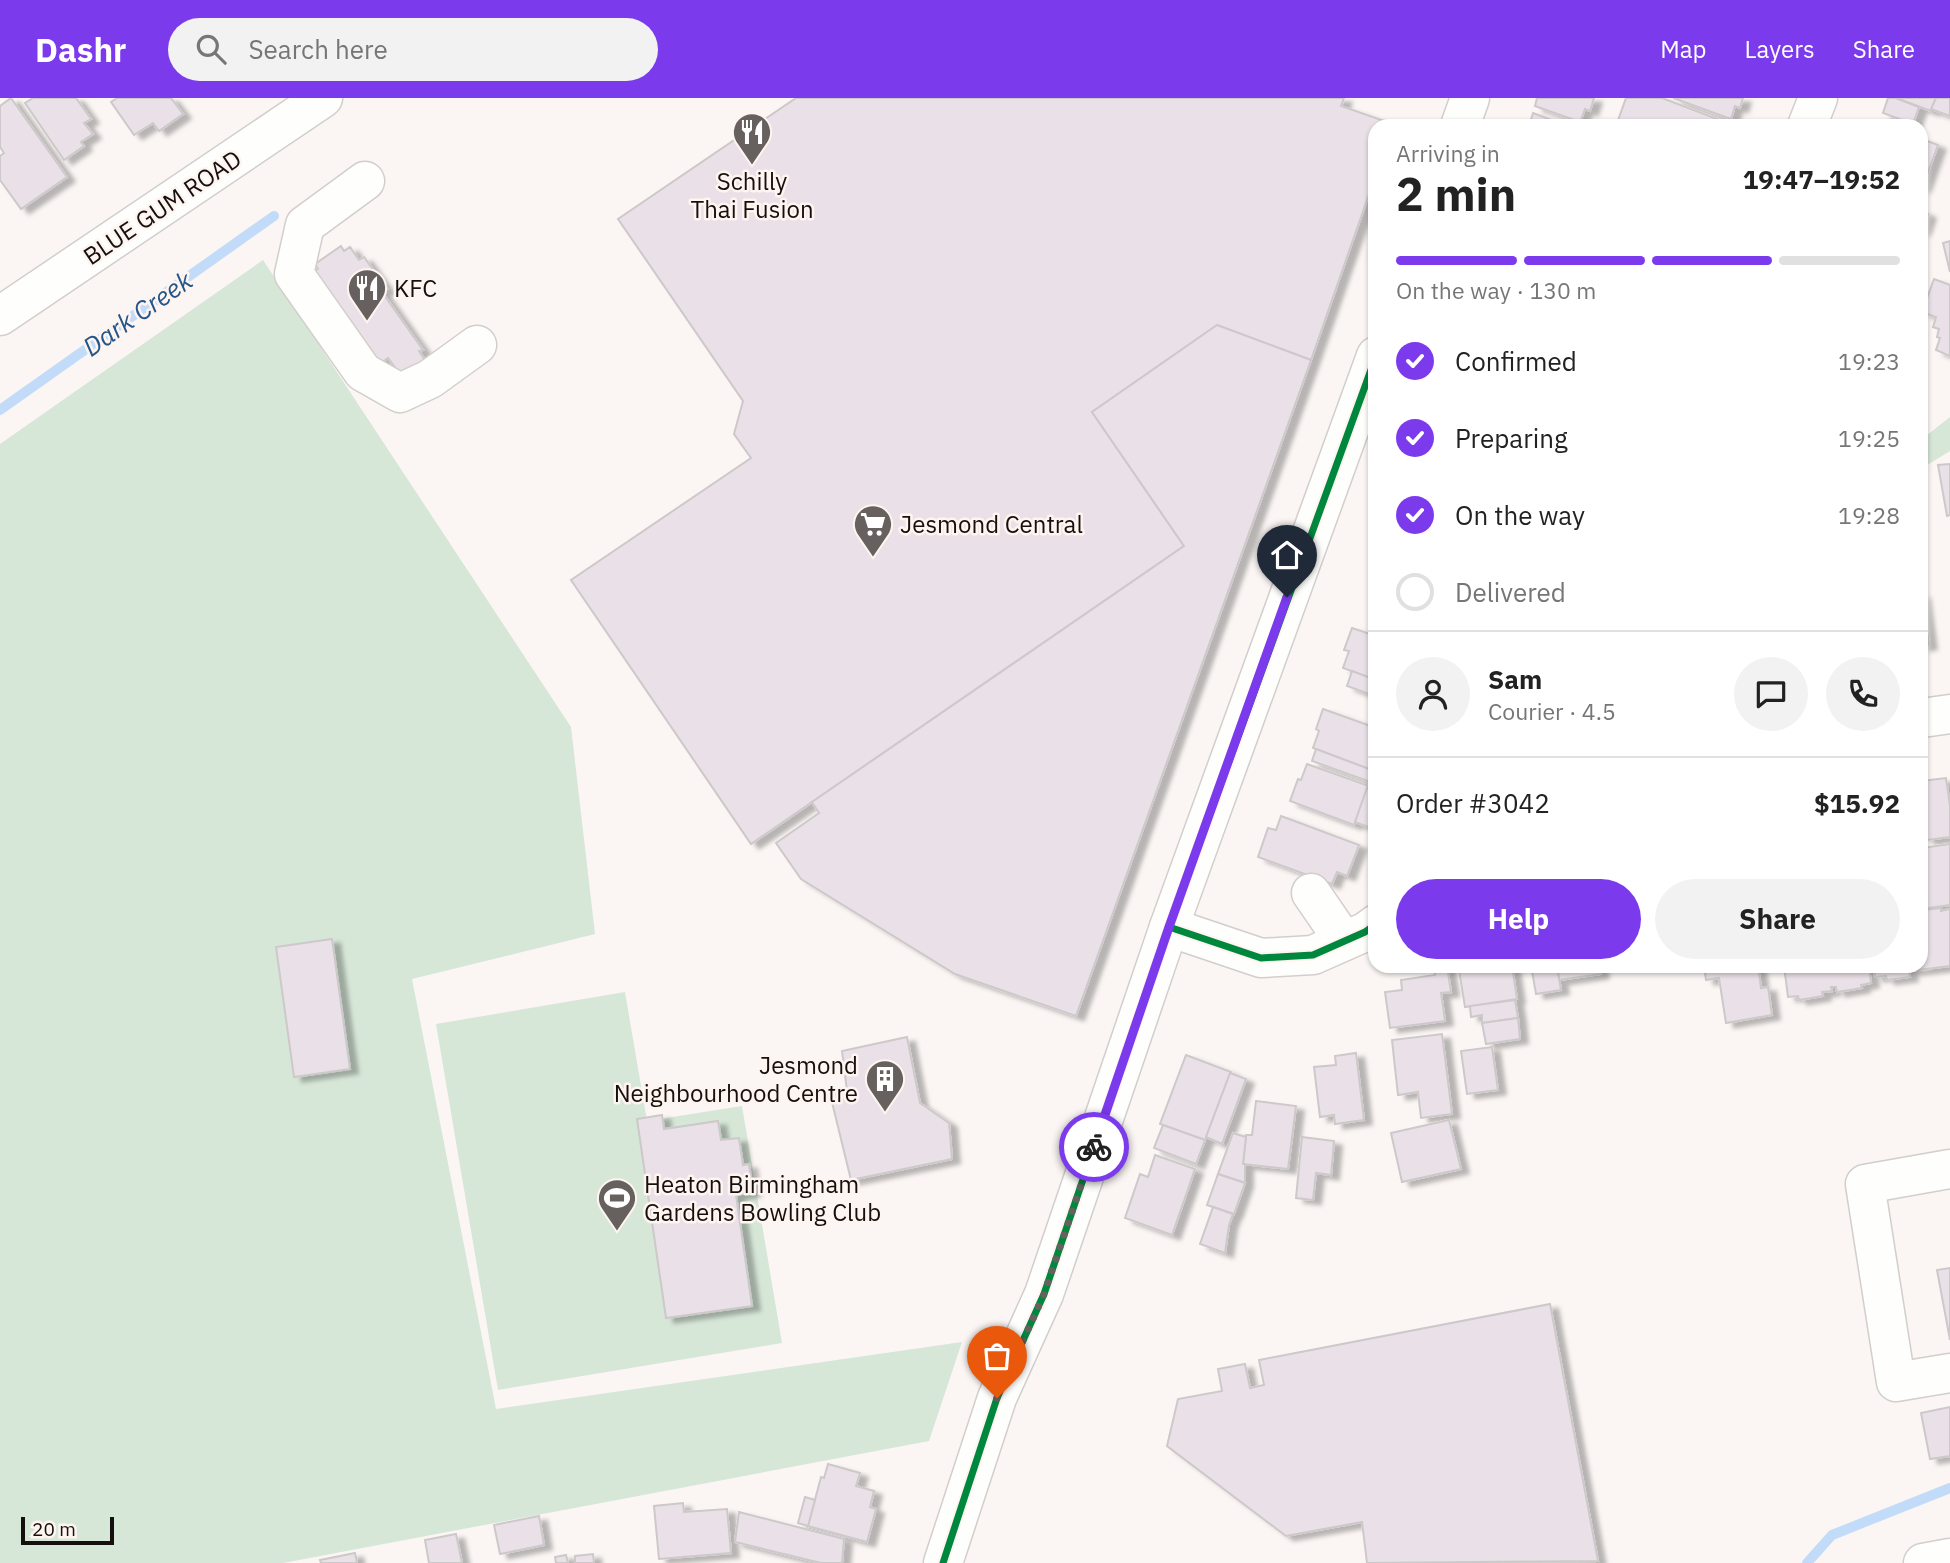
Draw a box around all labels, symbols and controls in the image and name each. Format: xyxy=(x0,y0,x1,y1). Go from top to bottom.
search box xyxy=(168,18,658,81)
text: Dashr xyxy=(35,28,126,71)
icon: search xyxy=(192,30,230,68)
text: Search here xyxy=(248,32,388,66)
text: Map xyxy=(1660,33,1707,65)
text: Layers xyxy=(1745,33,1815,65)
text: Share xyxy=(1853,33,1915,65)
restaurant icon: Schilly Thai Fusion xyxy=(731,111,773,166)
text: Arriving in xyxy=(1396,138,1500,168)
street label: BLUE GUM ROAD xyxy=(77,142,247,272)
text: 19:47–19:52 xyxy=(1743,162,1900,196)
text: 2 min xyxy=(1396,164,1516,224)
place label: Schilly Thai Fusion xyxy=(690,165,814,225)
water label: Dark Creek xyxy=(76,263,199,363)
restaurant icon: KFC xyxy=(346,267,388,322)
place label: KFC xyxy=(394,272,437,304)
text: On the way · 130 m xyxy=(1396,275,1596,305)
icon: check xyxy=(1396,342,1434,380)
text: Confirmed xyxy=(1455,344,1577,378)
text: 19:23 xyxy=(1838,346,1900,376)
icon: check xyxy=(1396,419,1434,457)
text: Preparing xyxy=(1455,421,1568,455)
text: 19:25 xyxy=(1838,423,1900,453)
icon: check xyxy=(1396,496,1434,534)
text: On the way xyxy=(1455,498,1585,532)
text: 19:28 xyxy=(1838,500,1900,530)
supermarket icon: Jesmond Central xyxy=(852,503,894,558)
place label: Jesmond Central xyxy=(900,508,1083,540)
pin xyxy=(1257,525,1317,597)
icon: home xyxy=(1268,536,1306,574)
text: Delivered xyxy=(1455,575,1566,609)
button: person xyxy=(1396,657,1470,731)
button: chat xyxy=(1734,657,1808,731)
button: phone xyxy=(1826,657,1900,731)
text: Sam xyxy=(1488,662,1542,696)
text: Courier · 4.5 xyxy=(1488,696,1616,726)
text: Order #3042 xyxy=(1396,786,1550,820)
text: $15.92 xyxy=(1814,786,1900,820)
button: Help xyxy=(1396,879,1641,959)
button: Share xyxy=(1655,879,1900,959)
place label: Jesmond Neighbourhood Centre xyxy=(614,1049,858,1109)
building icon: Jesmond Neighbourhood Centre xyxy=(864,1058,906,1113)
courier xyxy=(1059,1112,1129,1182)
icon: bike xyxy=(1075,1128,1113,1166)
place label: Heaton Birmingham Gardens Bowling Club xyxy=(644,1168,881,1228)
sports icon: Heaton Birmingham Gardens Bowling Club xyxy=(596,1177,638,1232)
pin xyxy=(967,1326,1027,1398)
icon: bag xyxy=(978,1337,1016,1375)
scale bar xyxy=(21,1514,114,1546)
text: 20 m xyxy=(32,1517,76,1541)

